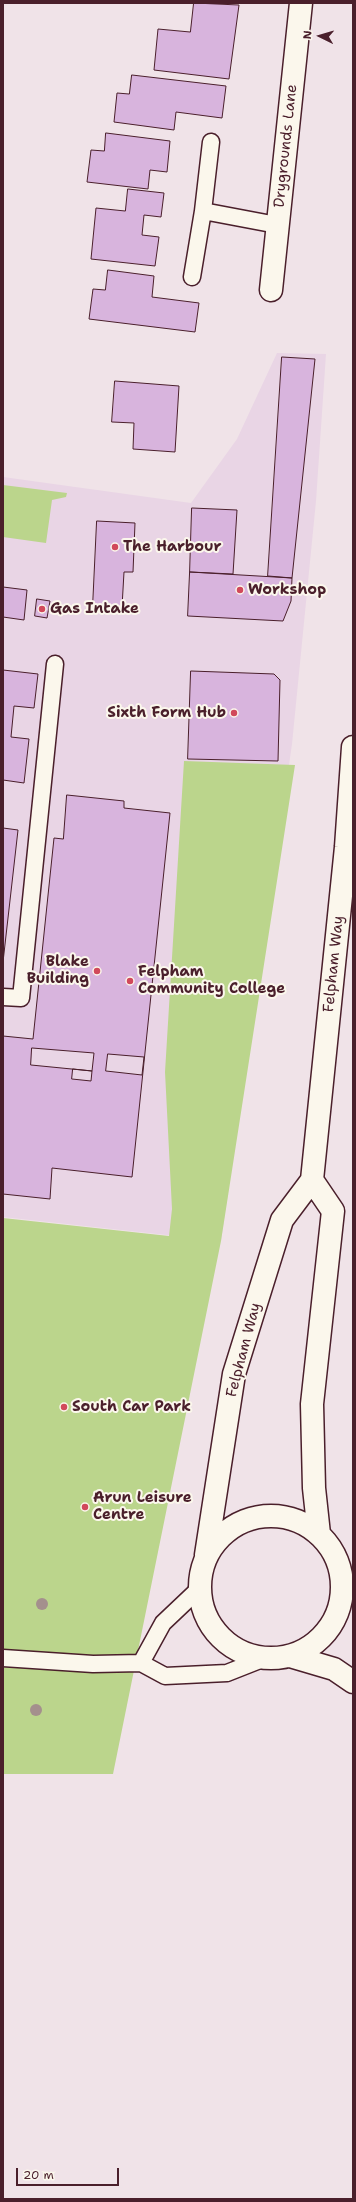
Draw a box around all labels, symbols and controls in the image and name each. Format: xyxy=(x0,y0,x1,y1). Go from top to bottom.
north arrow xyxy=(300,16,340,56)
text: N xyxy=(300,30,315,40)
street label: Drygrounds Lane xyxy=(271,83,301,209)
place label: The Harbour xyxy=(123,538,222,556)
marker: The Harbour xyxy=(110,542,120,552)
place label: Workshop xyxy=(248,581,326,599)
marker: Workshop xyxy=(235,585,245,595)
place label: Gas Intake xyxy=(50,600,139,618)
marker: Gas Intake xyxy=(37,604,47,614)
place label: Sixth Form Hub xyxy=(107,704,226,722)
marker: Sixth Form Hub xyxy=(229,708,239,718)
street label: Felpham Way xyxy=(320,915,348,1013)
place label: Blake Building xyxy=(27,953,89,988)
place label: Felpham Community College xyxy=(138,963,285,998)
marker: Blake Building xyxy=(92,966,102,976)
marker: Felpham Community College xyxy=(125,976,135,986)
street label: Felpham Way xyxy=(223,1301,265,1399)
place label: South Car Park xyxy=(72,1398,191,1416)
marker: South Car Park xyxy=(59,1402,69,1412)
place label: Arun Leisure Centre xyxy=(93,1489,192,1524)
marker: Arun Leisure Centre xyxy=(80,1502,90,1512)
scale bar xyxy=(18,2160,121,2186)
text: 20 m xyxy=(23,2167,54,2183)

